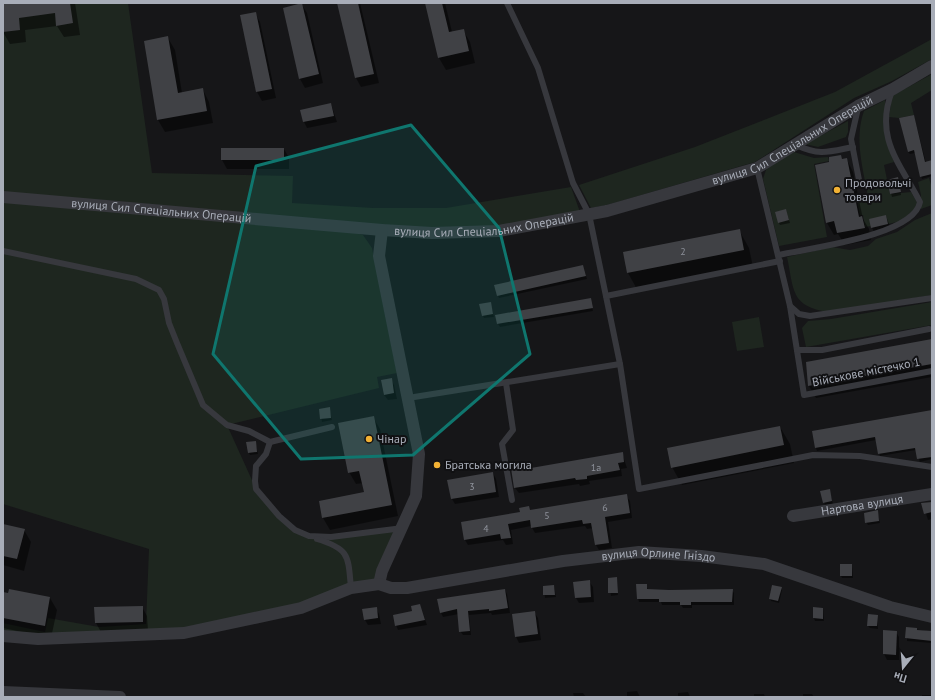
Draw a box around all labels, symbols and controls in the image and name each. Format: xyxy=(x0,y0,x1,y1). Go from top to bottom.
street label: вулиця Сил Спеціальних Операцій xyxy=(710,92,875,188)
place label: Продовольчі товари xyxy=(845,175,911,204)
marker: Продовольчі товари xyxy=(832,185,842,195)
street label: вулиця Сил Спеціальних Операцій xyxy=(71,195,252,226)
street label: вулиця Сил Спеціальних Операцій xyxy=(394,209,575,240)
house number: 2 xyxy=(680,245,686,258)
street label: Військове містечко 1 xyxy=(811,354,921,389)
place label: Чінар xyxy=(377,431,406,446)
marker: Чінар xyxy=(364,434,374,444)
place label: Братська могила xyxy=(445,457,532,472)
marker: Братська могила xyxy=(432,460,442,470)
house number: 1а xyxy=(591,461,601,474)
house number: 3 xyxy=(469,480,475,493)
street label: Нартова вулиця xyxy=(820,491,904,518)
house number: 6 xyxy=(602,501,608,514)
house number: 5 xyxy=(544,509,550,522)
house number: 4 xyxy=(483,522,489,535)
street label: вулиця Орлине Гніздо xyxy=(601,544,717,565)
north arrow xyxy=(883,648,923,688)
text: Пн xyxy=(892,669,908,686)

